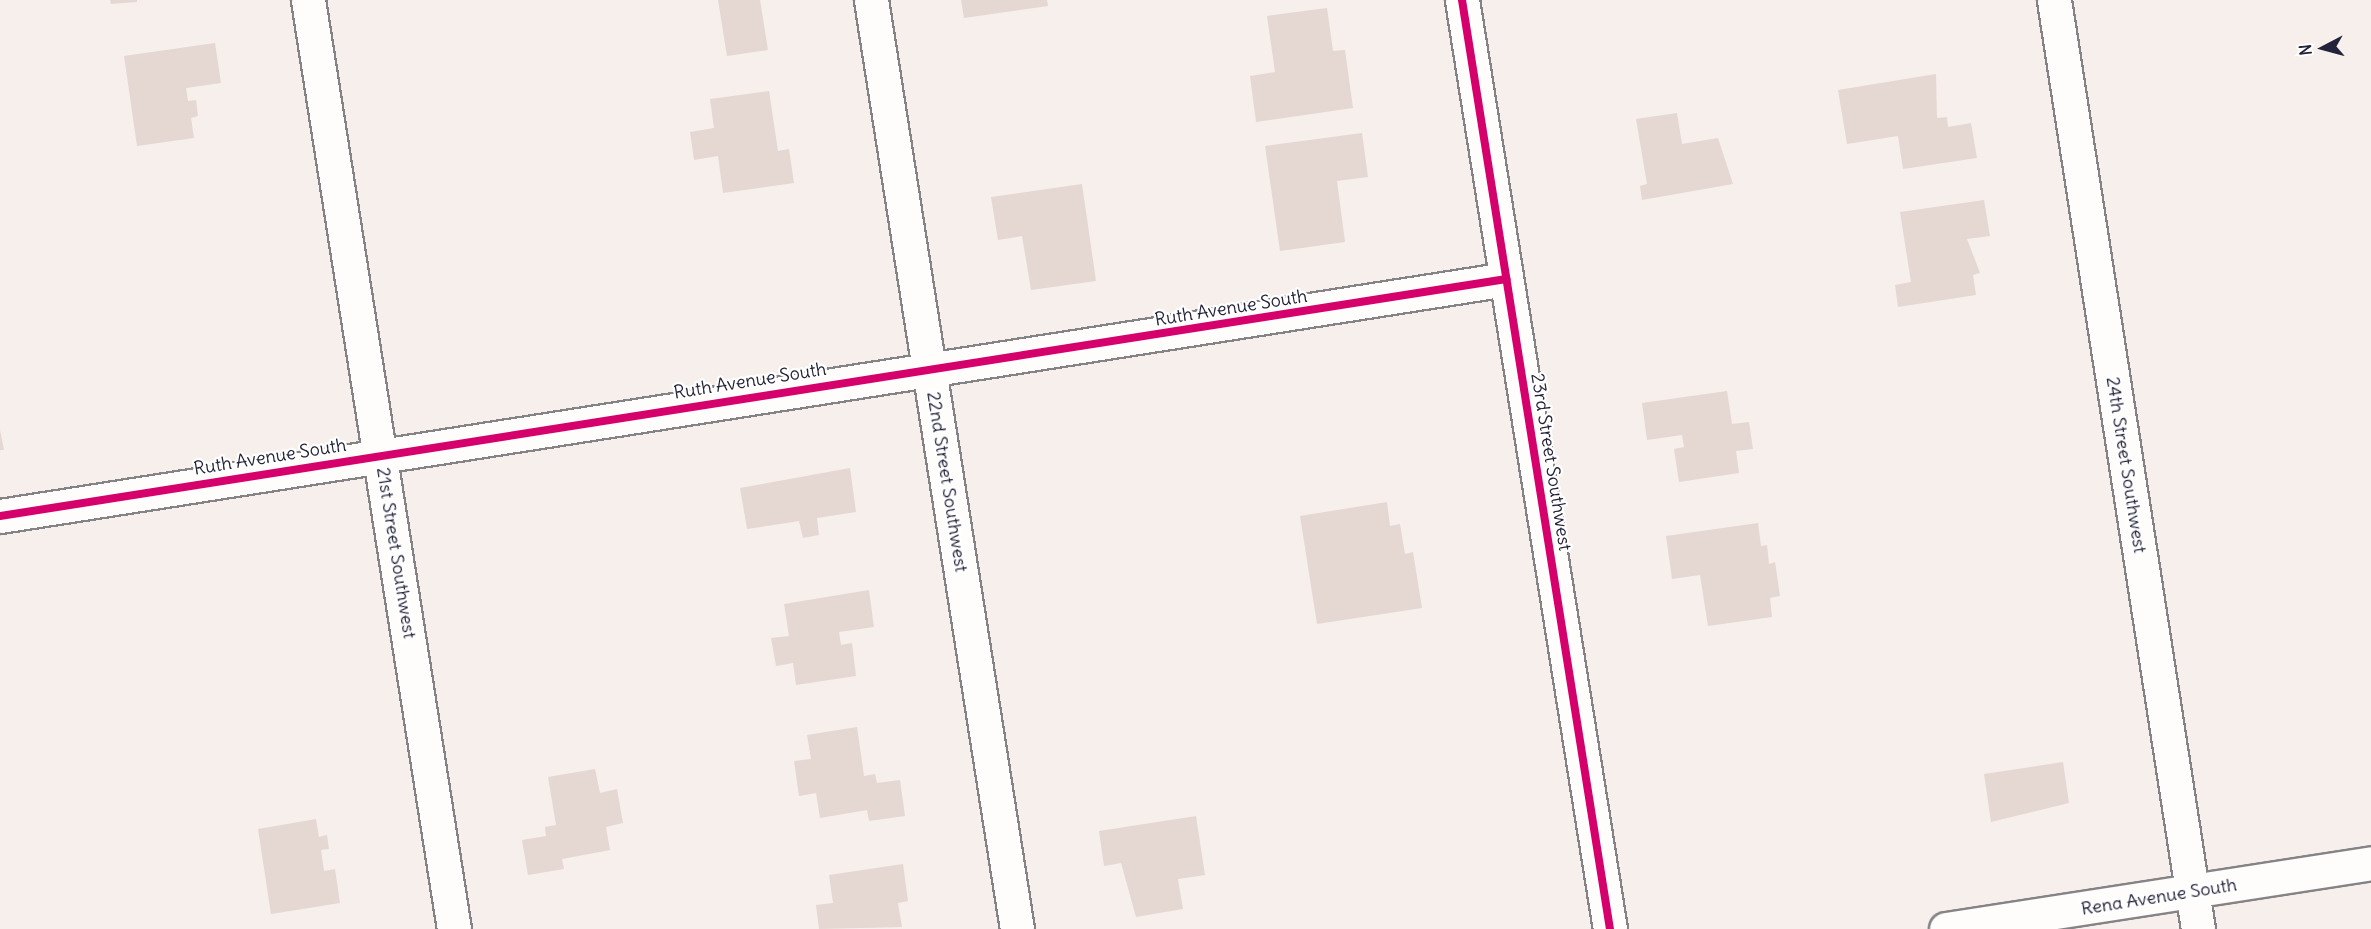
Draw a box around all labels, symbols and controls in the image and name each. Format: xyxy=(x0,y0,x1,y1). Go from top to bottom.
north arrow xyxy=(2293,18,2353,78)
text: N xyxy=(2295,43,2316,56)
street label: Ruth Avenue South xyxy=(1153,285,1309,331)
street label: Ruth Avenue South xyxy=(672,358,828,404)
street label: 23rd Street Southwest xyxy=(1526,372,1576,552)
street label: 24th Street Southwest xyxy=(2101,375,2151,555)
street label: 22nd Street Southwest xyxy=(922,390,972,574)
street label: Ruth Avenue South xyxy=(192,434,348,480)
street label: 21st Street Southwest xyxy=(372,466,420,640)
street label: Rena Avenue South xyxy=(2080,874,2238,920)

